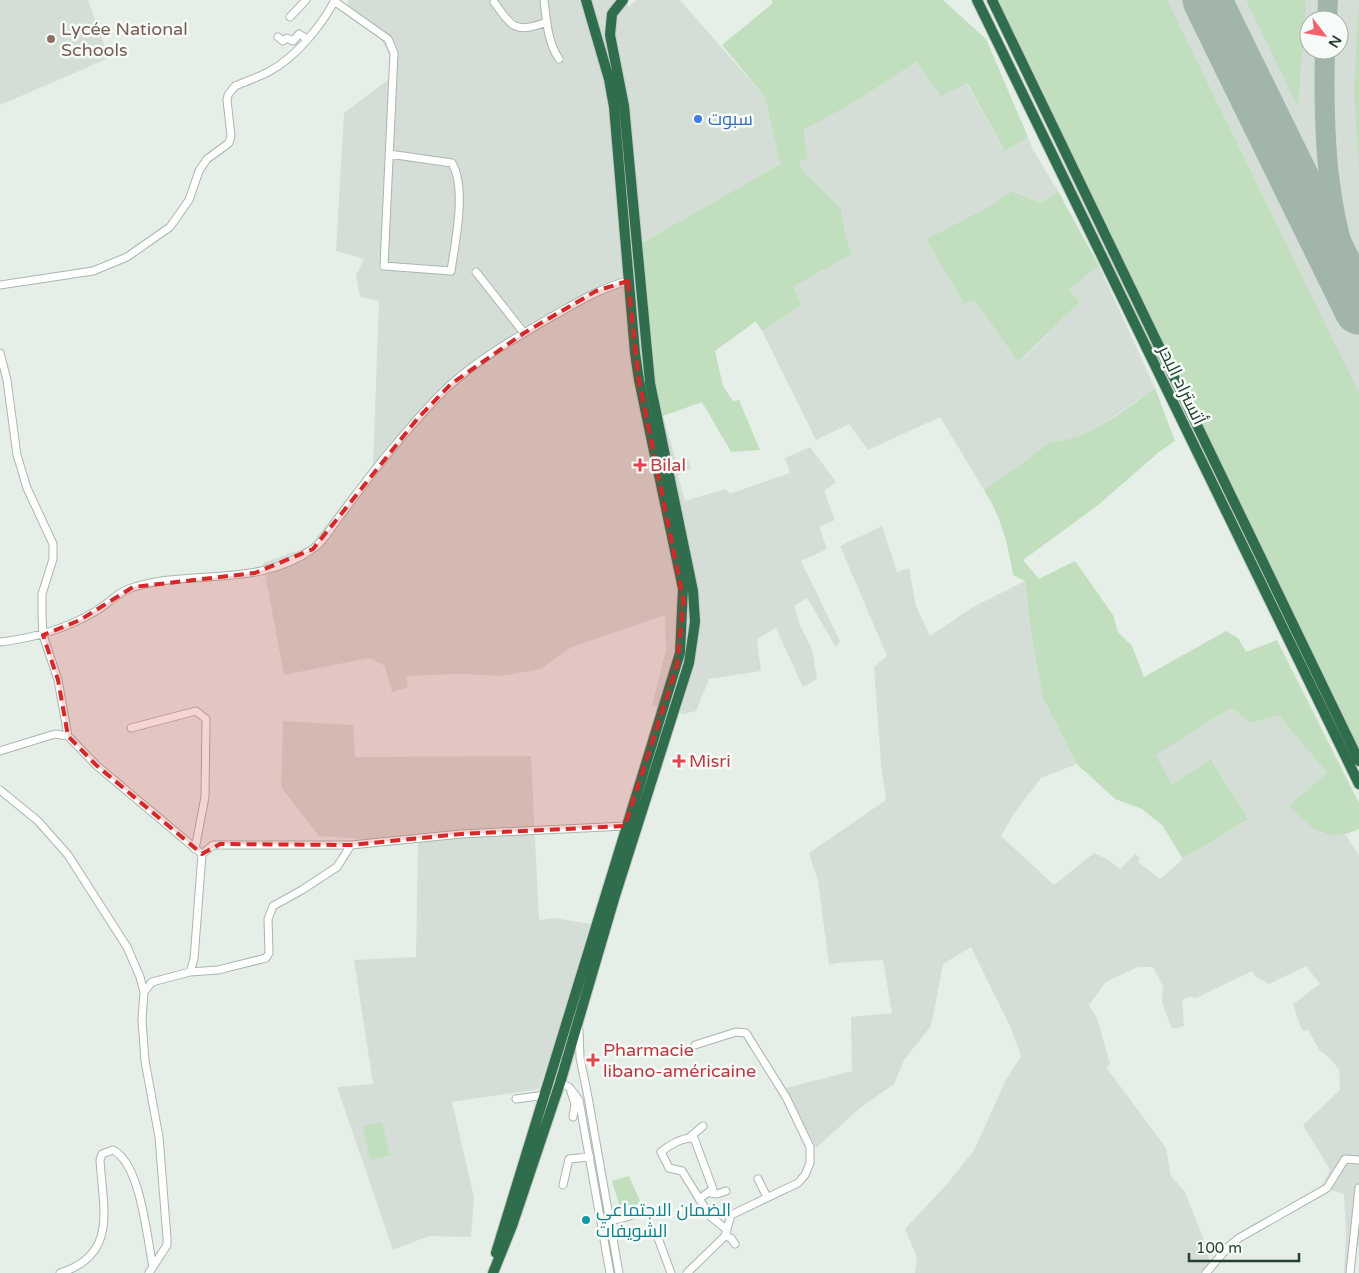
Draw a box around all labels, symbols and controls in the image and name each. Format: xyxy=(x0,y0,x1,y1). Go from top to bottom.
north arrow xyxy=(1299,10,1349,60)
place label: Lycée National Schools xyxy=(61,18,188,61)
text: N xyxy=(1325,32,1345,51)
marker: Lycée National Schools xyxy=(45,33,57,45)
place label: سبوت xyxy=(708,108,753,130)
marker: سبوت xyxy=(692,113,704,125)
street label: أتستراد البحر xyxy=(1153,341,1211,428)
place label: Bilal xyxy=(650,454,686,476)
marker: Bilal xyxy=(634,459,646,471)
place label: Misri xyxy=(689,750,731,772)
marker: Misri xyxy=(673,755,685,767)
place label: Pharmacie libano-américaine xyxy=(603,1039,756,1082)
marker: Pharmacie libano-américaine xyxy=(587,1054,599,1066)
place label: الضمان الاجتماعي الشويفات xyxy=(596,1199,731,1242)
marker: الضمان الاجتماعي الشويفات xyxy=(580,1214,592,1226)
scale bar xyxy=(1189,1230,1299,1262)
text: 100 m xyxy=(1196,1239,1242,1257)

